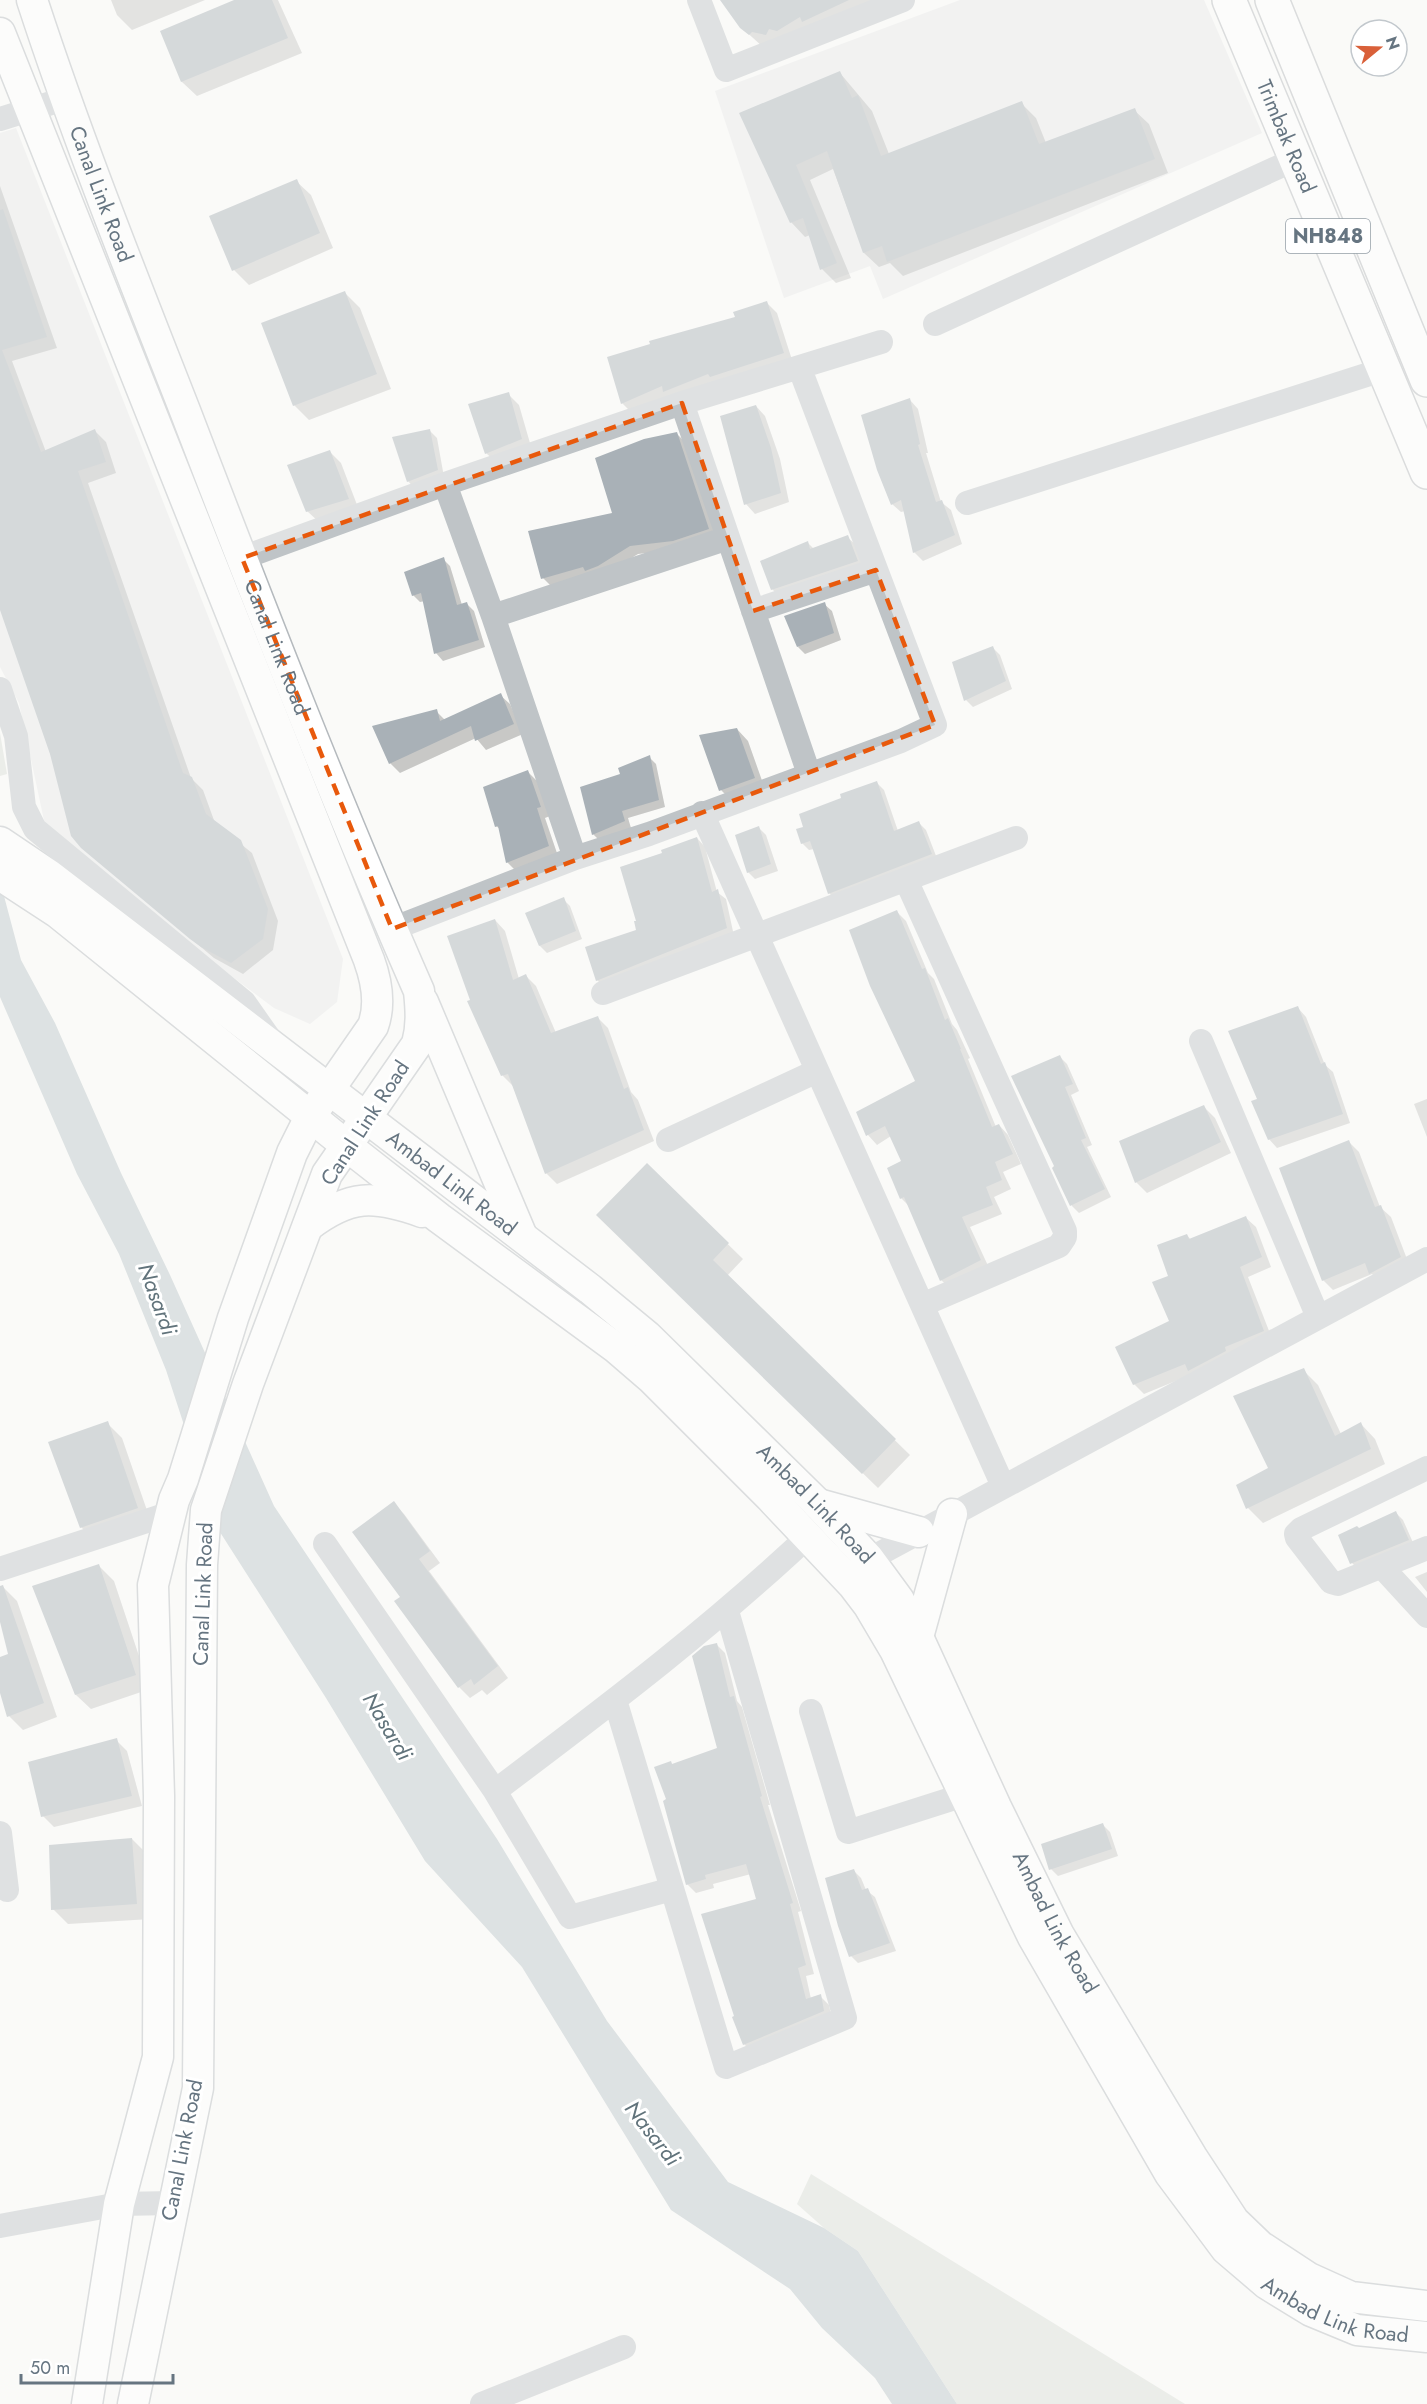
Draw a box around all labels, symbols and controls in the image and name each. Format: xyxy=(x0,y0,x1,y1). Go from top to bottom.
north arrow xyxy=(1349,18,1409,78)
text: N xyxy=(1380,34,1406,53)
street label: Trimbak Road xyxy=(1249,75,1323,198)
street label: Canal Link Road xyxy=(62,122,140,267)
road number: NH848 xyxy=(1286,219,1370,253)
street label: Canal Link Road xyxy=(236,575,317,720)
street label: Canal Link Road xyxy=(313,1055,417,1191)
street label: Ambad Link Road xyxy=(380,1123,523,1243)
water label: Nasardi xyxy=(130,1259,186,1340)
street label: Ambad Link Road xyxy=(750,1437,881,1571)
street label: Canal Link Road xyxy=(186,1522,220,1666)
water label: Nasardi xyxy=(355,1686,421,1767)
street label: Ambad Link Road xyxy=(1005,1846,1106,1999)
street label: Canal Link Road xyxy=(154,2077,210,2223)
water label: Nasardi xyxy=(617,2094,689,2173)
street label: Ambad Link Road xyxy=(1255,2269,1410,2350)
scale bar xyxy=(21,2347,172,2385)
text: 50 m xyxy=(30,2355,70,2381)

